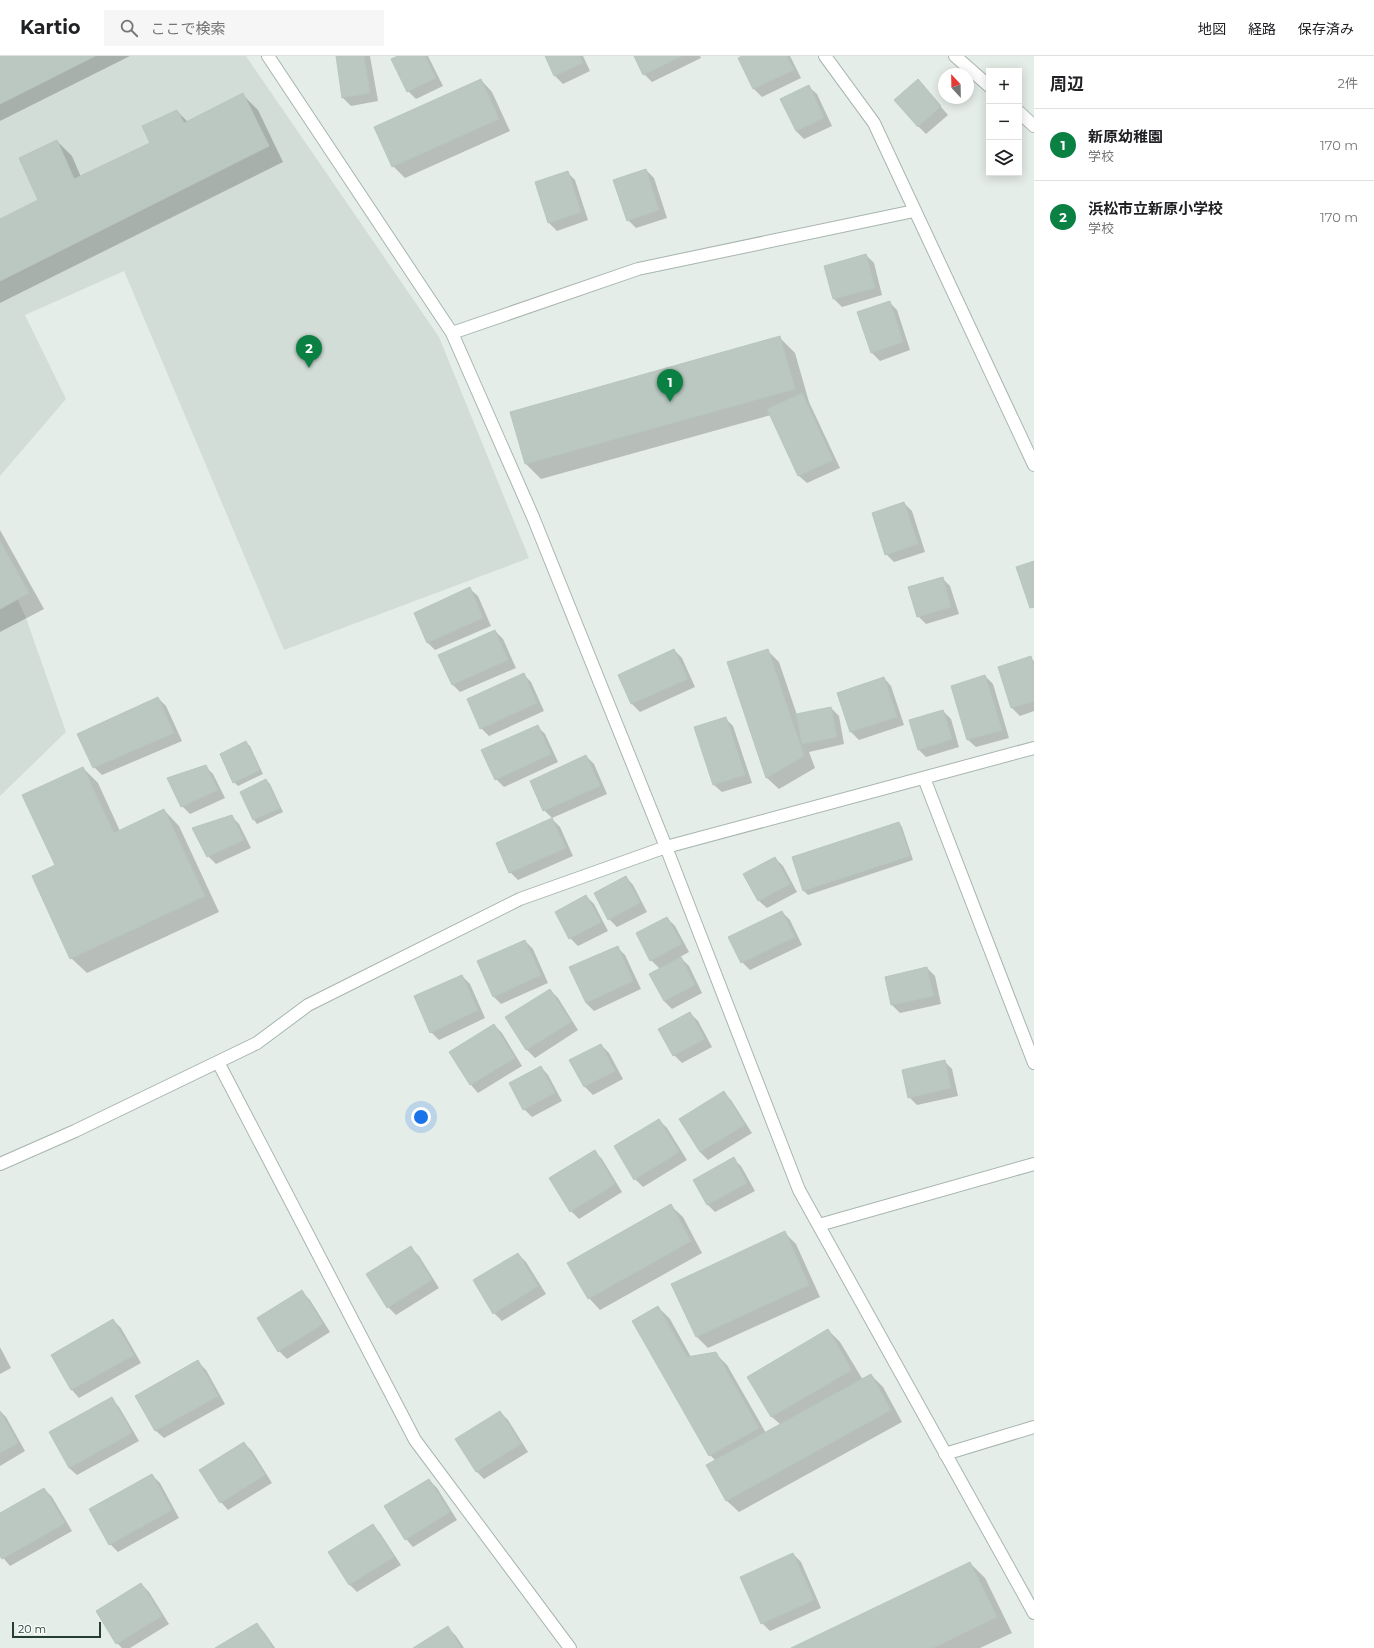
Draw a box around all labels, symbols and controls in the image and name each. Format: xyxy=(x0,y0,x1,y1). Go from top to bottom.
search box xyxy=(104,10,384,46)
text: Kartio xyxy=(20,16,80,39)
icon: search xyxy=(118,17,140,39)
text: ここで検索 xyxy=(150,19,225,38)
text: 地図 xyxy=(1198,20,1226,38)
text: 経路 xyxy=(1248,20,1276,38)
text: 保存済み xyxy=(1298,20,1354,38)
north arrow xyxy=(938,68,974,104)
map controls xyxy=(986,68,1022,176)
button: + xyxy=(986,68,1022,104)
text: 周辺 xyxy=(1050,74,1084,94)
text: 2件 xyxy=(1338,75,1358,91)
button: − xyxy=(986,104,1022,140)
text: 新原幼稚園 xyxy=(1088,127,1163,146)
text: 1 xyxy=(1060,137,1066,153)
text: 170 m xyxy=(1320,137,1358,153)
button: layers xyxy=(986,140,1022,176)
text: 学校 xyxy=(1088,148,1114,164)
text: 浜松市立新原小学校 xyxy=(1088,199,1223,218)
text: 2 xyxy=(1059,209,1067,225)
text: 170 m xyxy=(1320,209,1358,225)
text: 学校 xyxy=(1088,220,1114,236)
pin: 2 xyxy=(296,335,322,368)
pin: 1 xyxy=(657,369,683,402)
your location xyxy=(411,1107,431,1127)
scale bar xyxy=(12,1620,101,1639)
text: 20 m xyxy=(18,1622,46,1636)

